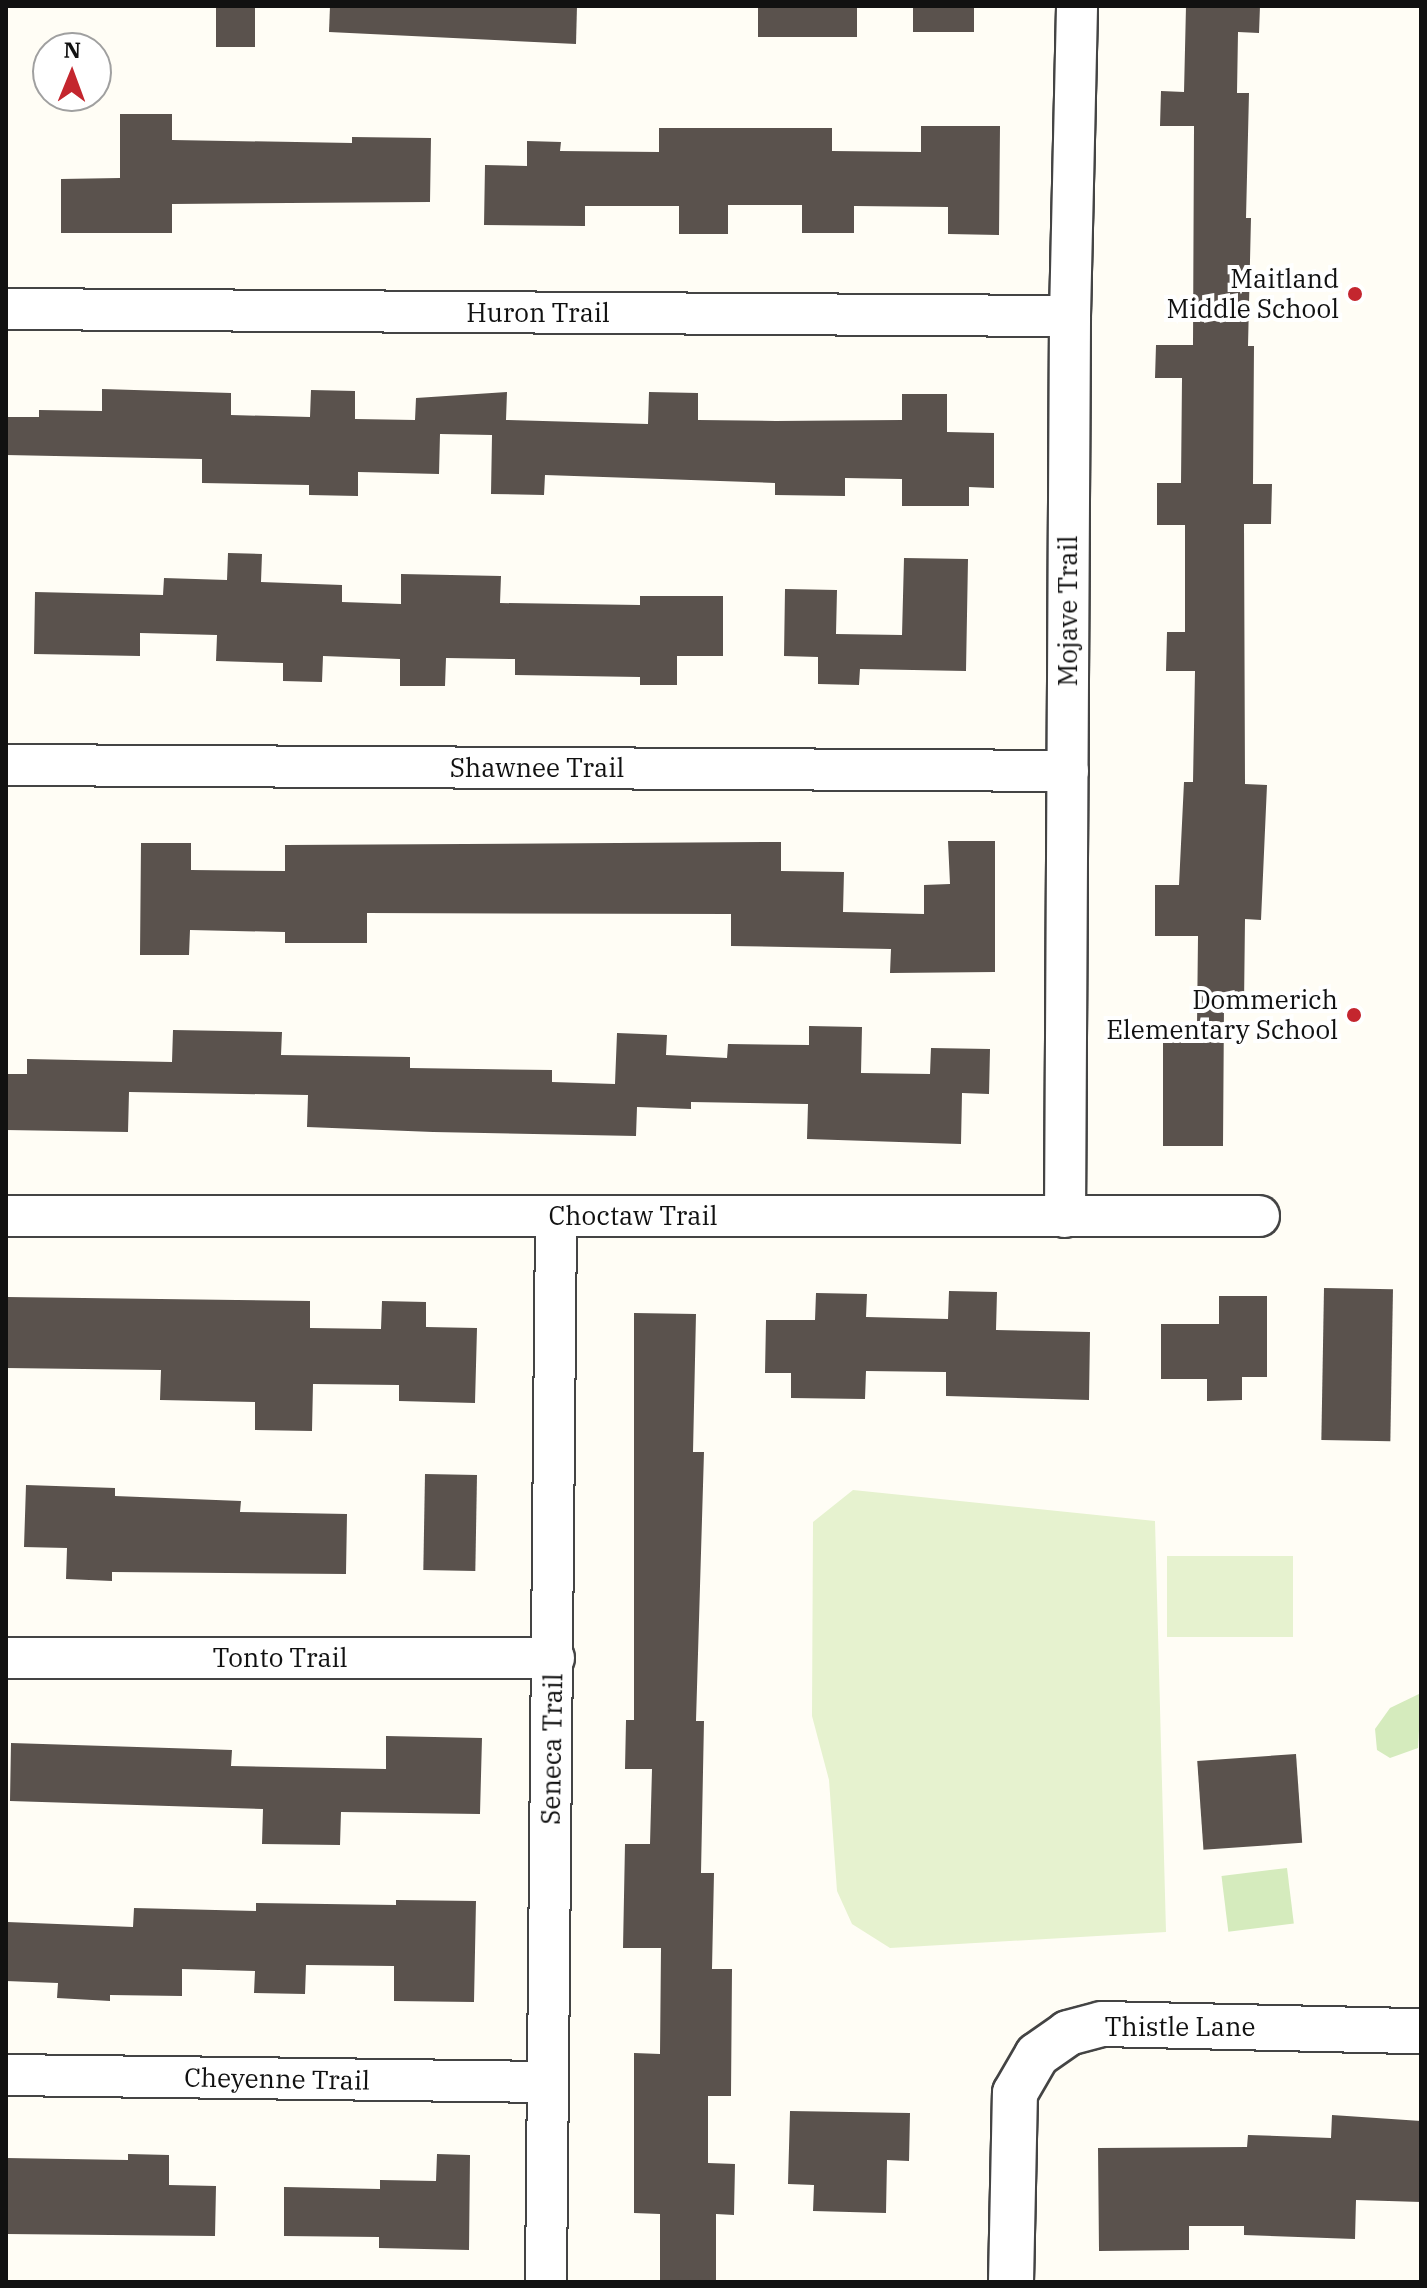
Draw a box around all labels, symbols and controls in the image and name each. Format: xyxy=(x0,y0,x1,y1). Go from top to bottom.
north arrow xyxy=(32,32,112,112)
text: N xyxy=(63,35,81,64)
place label: Maitland Middle School xyxy=(1166,263,1339,324)
marker: Maitland Middle School xyxy=(1346,285,1364,303)
street label: Huron Trail xyxy=(466,297,610,329)
street label: Mojave Trail xyxy=(1052,536,1084,686)
street label: Shawnee Trail xyxy=(450,752,624,784)
place label: Dommerich Elementary School xyxy=(1106,984,1338,1046)
marker: Dommerich Elementary School xyxy=(1345,1006,1363,1024)
street label: Choctaw Trail xyxy=(548,1200,718,1232)
street label: Tonto Trail xyxy=(212,1642,348,1674)
street label: Seneca Trail xyxy=(535,1673,569,1825)
street label: Thistle Lane xyxy=(1104,2011,1256,2043)
street label: Cheyenne Trail xyxy=(184,2062,370,2096)

